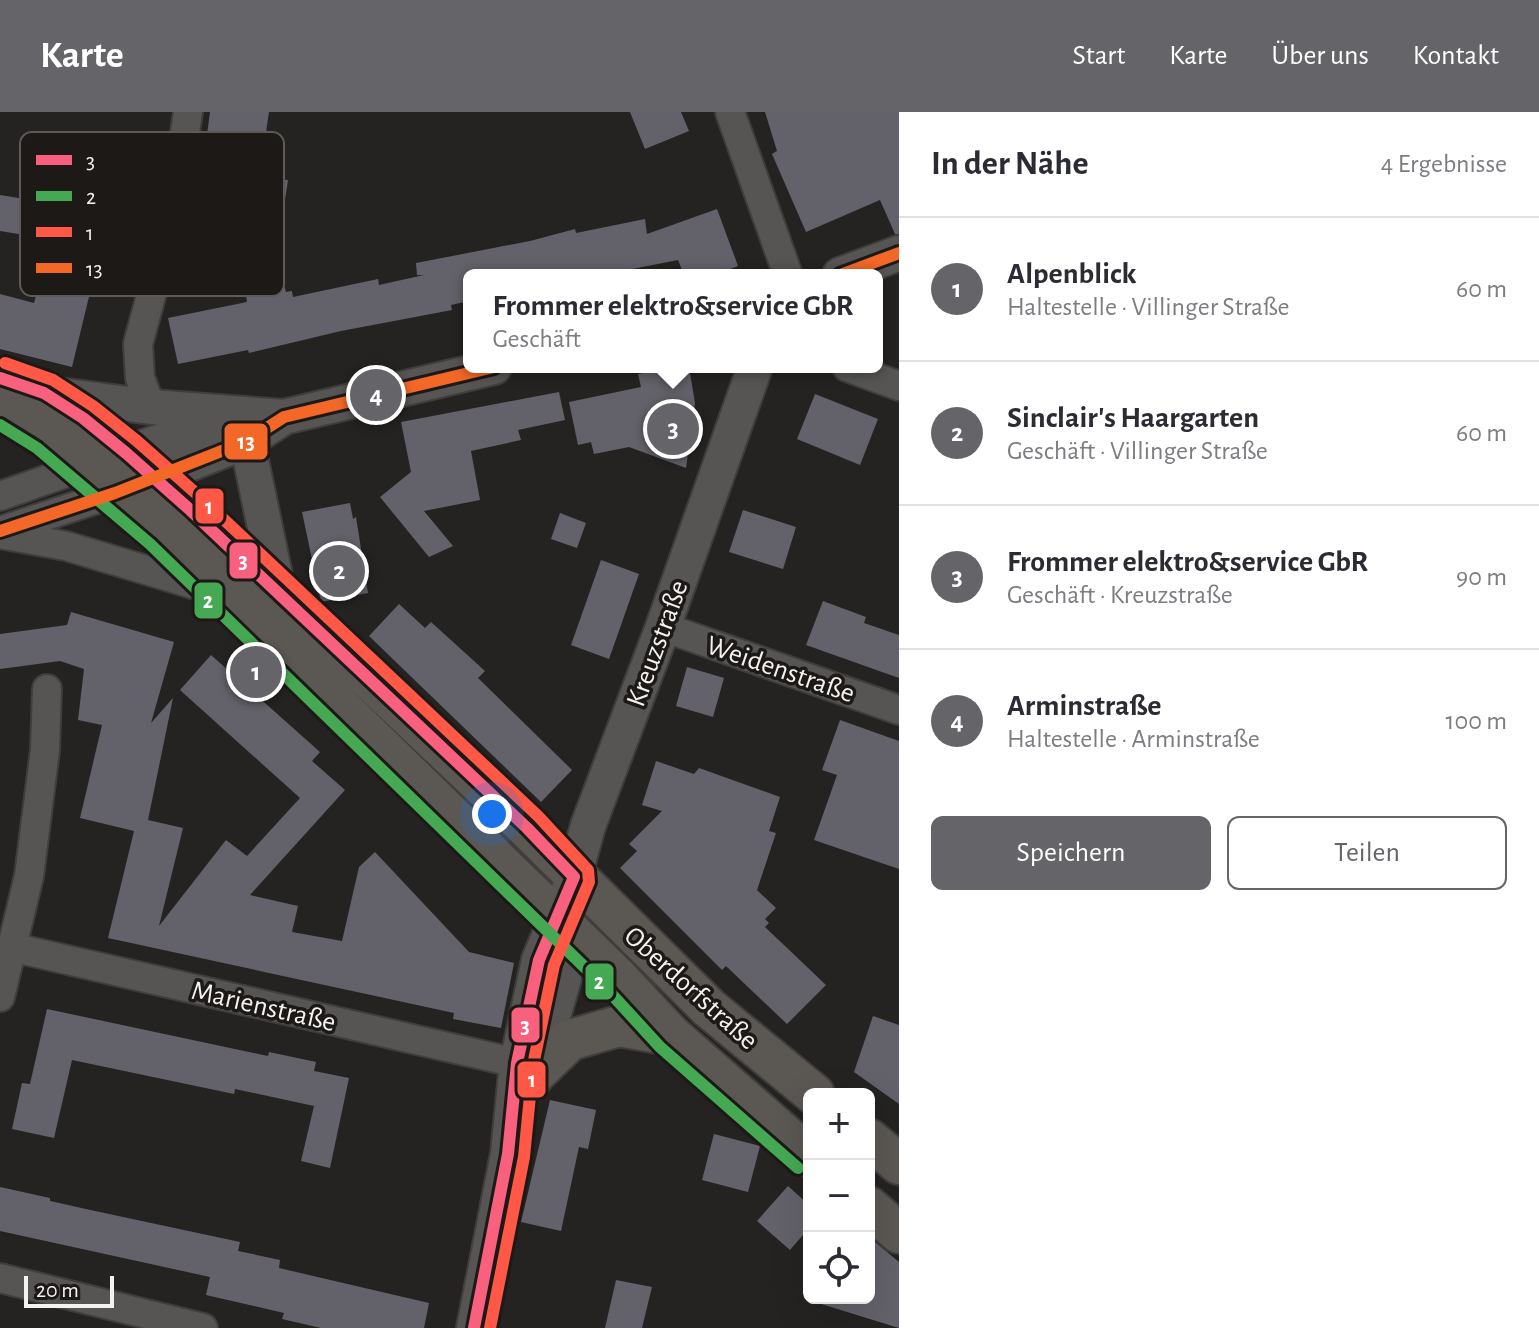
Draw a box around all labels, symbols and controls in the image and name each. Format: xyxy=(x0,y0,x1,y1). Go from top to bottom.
text: Karte xyxy=(40,37,124,75)
text: Start xyxy=(1073,42,1125,70)
text: Karte xyxy=(1169,42,1228,70)
text: Über uns xyxy=(1272,42,1369,70)
text: Kontakt xyxy=(1413,42,1499,70)
legend xyxy=(20,132,284,296)
text: In der Nähe xyxy=(931,147,1088,181)
text: 3 xyxy=(86,150,95,172)
text: 4 Ergebnisse xyxy=(1381,151,1507,177)
text: 2 xyxy=(86,186,96,208)
text: 1 xyxy=(86,222,94,244)
text: 13 xyxy=(86,258,103,280)
text: Alpenblick xyxy=(1007,259,1136,289)
popup xyxy=(463,269,883,373)
text: 1 xyxy=(952,276,962,302)
text: 60 m xyxy=(1456,276,1507,302)
text: Frommer elektro&service GbR xyxy=(492,291,854,321)
text: Haltestelle · Villinger Straße xyxy=(1007,294,1289,320)
text: Geschäft xyxy=(492,326,581,352)
pin: 4 xyxy=(350,365,402,425)
pin: 3 xyxy=(647,399,699,459)
text: Sinclair's Haargarten xyxy=(1007,403,1259,433)
text: 2 xyxy=(951,420,963,446)
text: 60 m xyxy=(1456,420,1507,446)
line badge: 13 xyxy=(223,422,269,461)
text: 13 xyxy=(237,431,255,453)
text: Geschäft · Villinger Straße xyxy=(1007,438,1268,464)
line badge: 1 xyxy=(194,487,225,525)
text: 1 xyxy=(205,496,213,518)
line badge: 3 xyxy=(228,541,259,580)
pin: 2 xyxy=(313,541,365,601)
text: Frommer elektro&service GbR xyxy=(1007,547,1368,577)
text: 3 xyxy=(238,550,248,572)
text: 3 xyxy=(951,564,963,590)
text: 90 m xyxy=(1456,564,1507,590)
street label: Kreuzstraße xyxy=(622,577,694,711)
line badge: 2 xyxy=(193,581,224,620)
text: Geschäft · Kreuzstraße xyxy=(1007,582,1233,608)
text: 2 xyxy=(203,590,213,612)
street label: Weidenstraße xyxy=(703,631,858,708)
pin: 1 xyxy=(230,642,282,702)
text: Arminstraße xyxy=(1007,691,1162,721)
text: 4 xyxy=(950,708,964,734)
text: 100 m xyxy=(1446,708,1507,734)
text: Haltestelle · Arminstraße xyxy=(1007,726,1260,752)
your location xyxy=(472,794,512,834)
button: Speichern xyxy=(931,816,1211,890)
button: Teilen xyxy=(1227,816,1507,890)
street label: Oberdorfstraße xyxy=(618,922,763,1055)
line badge: 2 xyxy=(584,962,615,1001)
text: 2 xyxy=(594,971,604,993)
street label: Marienstraße xyxy=(189,977,338,1037)
line badge: 3 xyxy=(510,1006,541,1044)
text: 3 xyxy=(520,1015,530,1037)
line badge: 1 xyxy=(516,1060,547,1099)
text: 1 xyxy=(528,1069,536,1091)
map controls xyxy=(803,1088,875,1304)
button: + xyxy=(803,1088,875,1160)
button: − xyxy=(803,1160,875,1232)
button: locate xyxy=(803,1232,875,1304)
scale bar xyxy=(24,1272,114,1308)
text: 20 m xyxy=(36,1279,79,1301)

